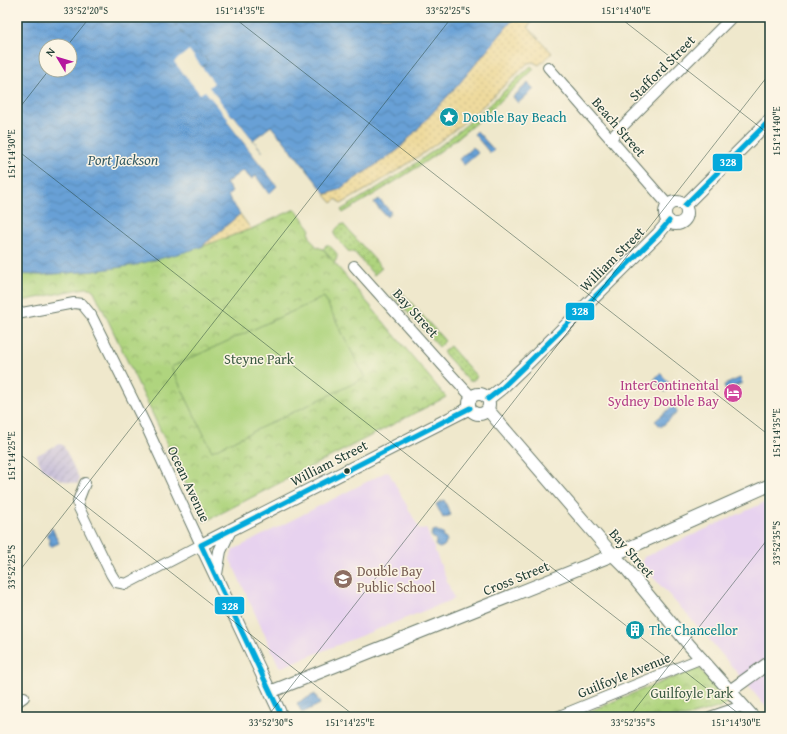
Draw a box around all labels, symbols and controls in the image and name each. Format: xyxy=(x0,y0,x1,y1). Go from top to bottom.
text: 33°52'20"S xyxy=(64,3,108,18)
text: 151°14'35"E xyxy=(215,3,265,18)
text: 33°52'25"S xyxy=(426,3,470,18)
text: 151°14'40"E xyxy=(601,3,651,18)
street label: Stafford Street xyxy=(624,30,700,106)
north arrow xyxy=(38,38,78,78)
text: N xyxy=(42,44,59,60)
street label: Beach Street xyxy=(587,93,651,161)
place icon: Double Bay Beach xyxy=(438,106,460,128)
text: 151°14'40"E xyxy=(769,106,784,156)
place label: Double Bay Beach xyxy=(463,107,567,127)
text: 151°14'30"E xyxy=(4,129,19,179)
water label: Port Jackson xyxy=(87,149,159,170)
line badge: 328 xyxy=(712,153,743,172)
text: 328 xyxy=(719,154,737,170)
street label: William Street xyxy=(575,222,649,296)
street label: Bay Street xyxy=(388,284,444,342)
line badge: 328 xyxy=(565,302,595,321)
text: 328 xyxy=(571,303,589,319)
park label: Steyne Park xyxy=(224,349,295,369)
place label: InterContinental Sydney Double Bay xyxy=(608,375,719,411)
hotel icon: InterContinental Sydney Double Bay xyxy=(722,382,744,404)
text: 151°14'35"E xyxy=(769,408,784,458)
text: 151°14'25"E xyxy=(4,431,19,481)
street label: William Street xyxy=(287,435,371,491)
street label: Ocean Avenue xyxy=(163,443,216,526)
unlabelled marker xyxy=(342,466,352,476)
text: 33°52'35"S xyxy=(769,521,784,565)
street label: Bay Street xyxy=(605,524,659,582)
text: 33°52'25"S xyxy=(4,545,19,589)
street label: Cross Street xyxy=(480,556,552,600)
place label: Double Bay Public School xyxy=(357,561,435,597)
school or university icon: Double Bay Public School xyxy=(332,568,354,590)
line badge: 328 xyxy=(214,596,245,615)
text: 328 xyxy=(221,598,239,614)
building icon: The Chancellor xyxy=(624,619,646,641)
place label: The Chancellor xyxy=(649,620,738,640)
street label: Guilfoyle Avenue xyxy=(574,647,674,703)
park label: Guilfoyle Park xyxy=(651,683,734,703)
text: 33°52'30"S xyxy=(249,715,293,730)
text: 151°14'25"E xyxy=(325,715,375,730)
text: 33°52'35"S xyxy=(611,715,655,730)
text: 151°14'30"E xyxy=(711,715,761,730)

